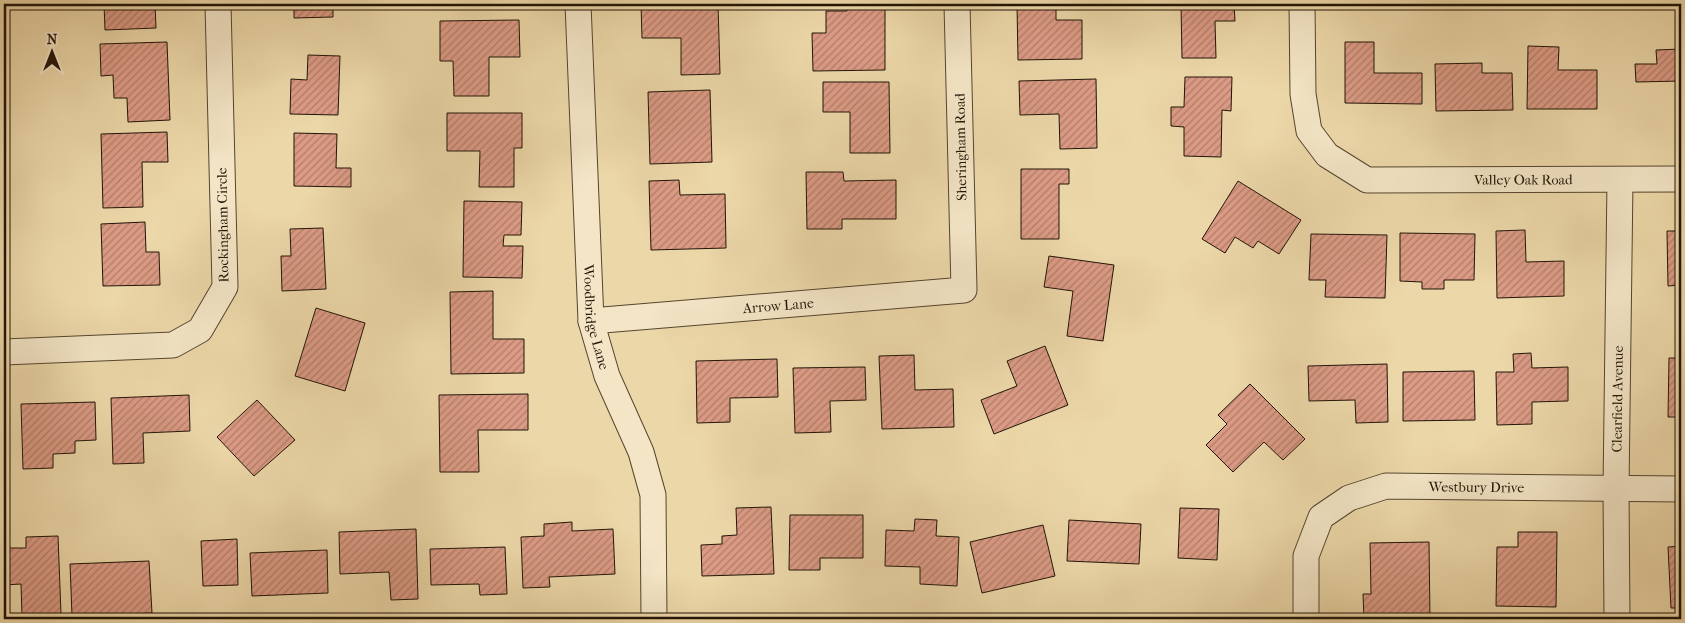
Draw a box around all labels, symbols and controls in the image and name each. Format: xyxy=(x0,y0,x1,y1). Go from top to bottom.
north arrow xyxy=(28,28,78,78)
text: N xyxy=(47,31,58,48)
street label: Sheringham Road xyxy=(952,93,970,201)
street label: Rockingham Circle xyxy=(213,167,233,283)
street label: Valley Oak Road xyxy=(1473,171,1573,188)
street label: Woodbridge Lane xyxy=(580,263,613,372)
street label: Arrow Lane xyxy=(741,294,815,317)
street label: Clearfield Avenue xyxy=(1608,345,1626,453)
street label: Westbury Drive xyxy=(1428,478,1525,496)

